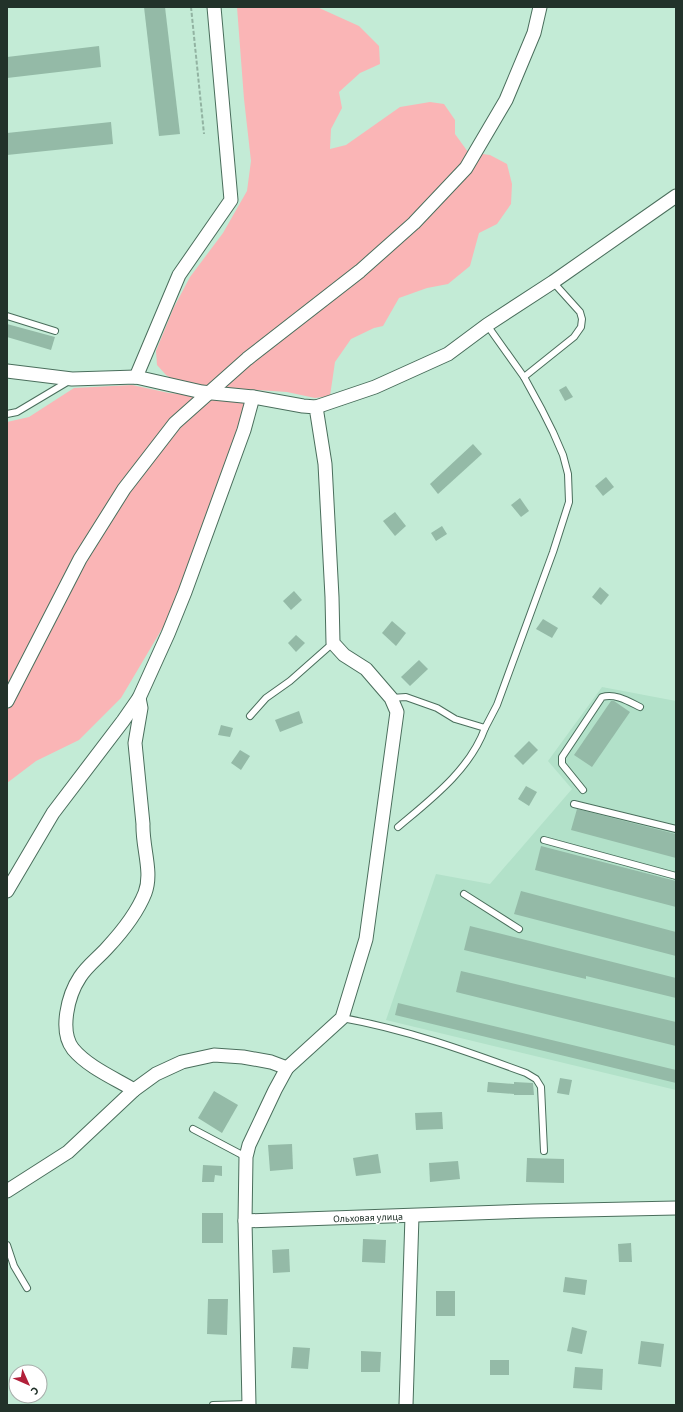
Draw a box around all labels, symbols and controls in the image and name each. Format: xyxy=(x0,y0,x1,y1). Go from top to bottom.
street label: Ольховая улица xyxy=(333,1210,403,1226)
north arrow xyxy=(8,1364,48,1404)
text: С xyxy=(27,1383,42,1399)

